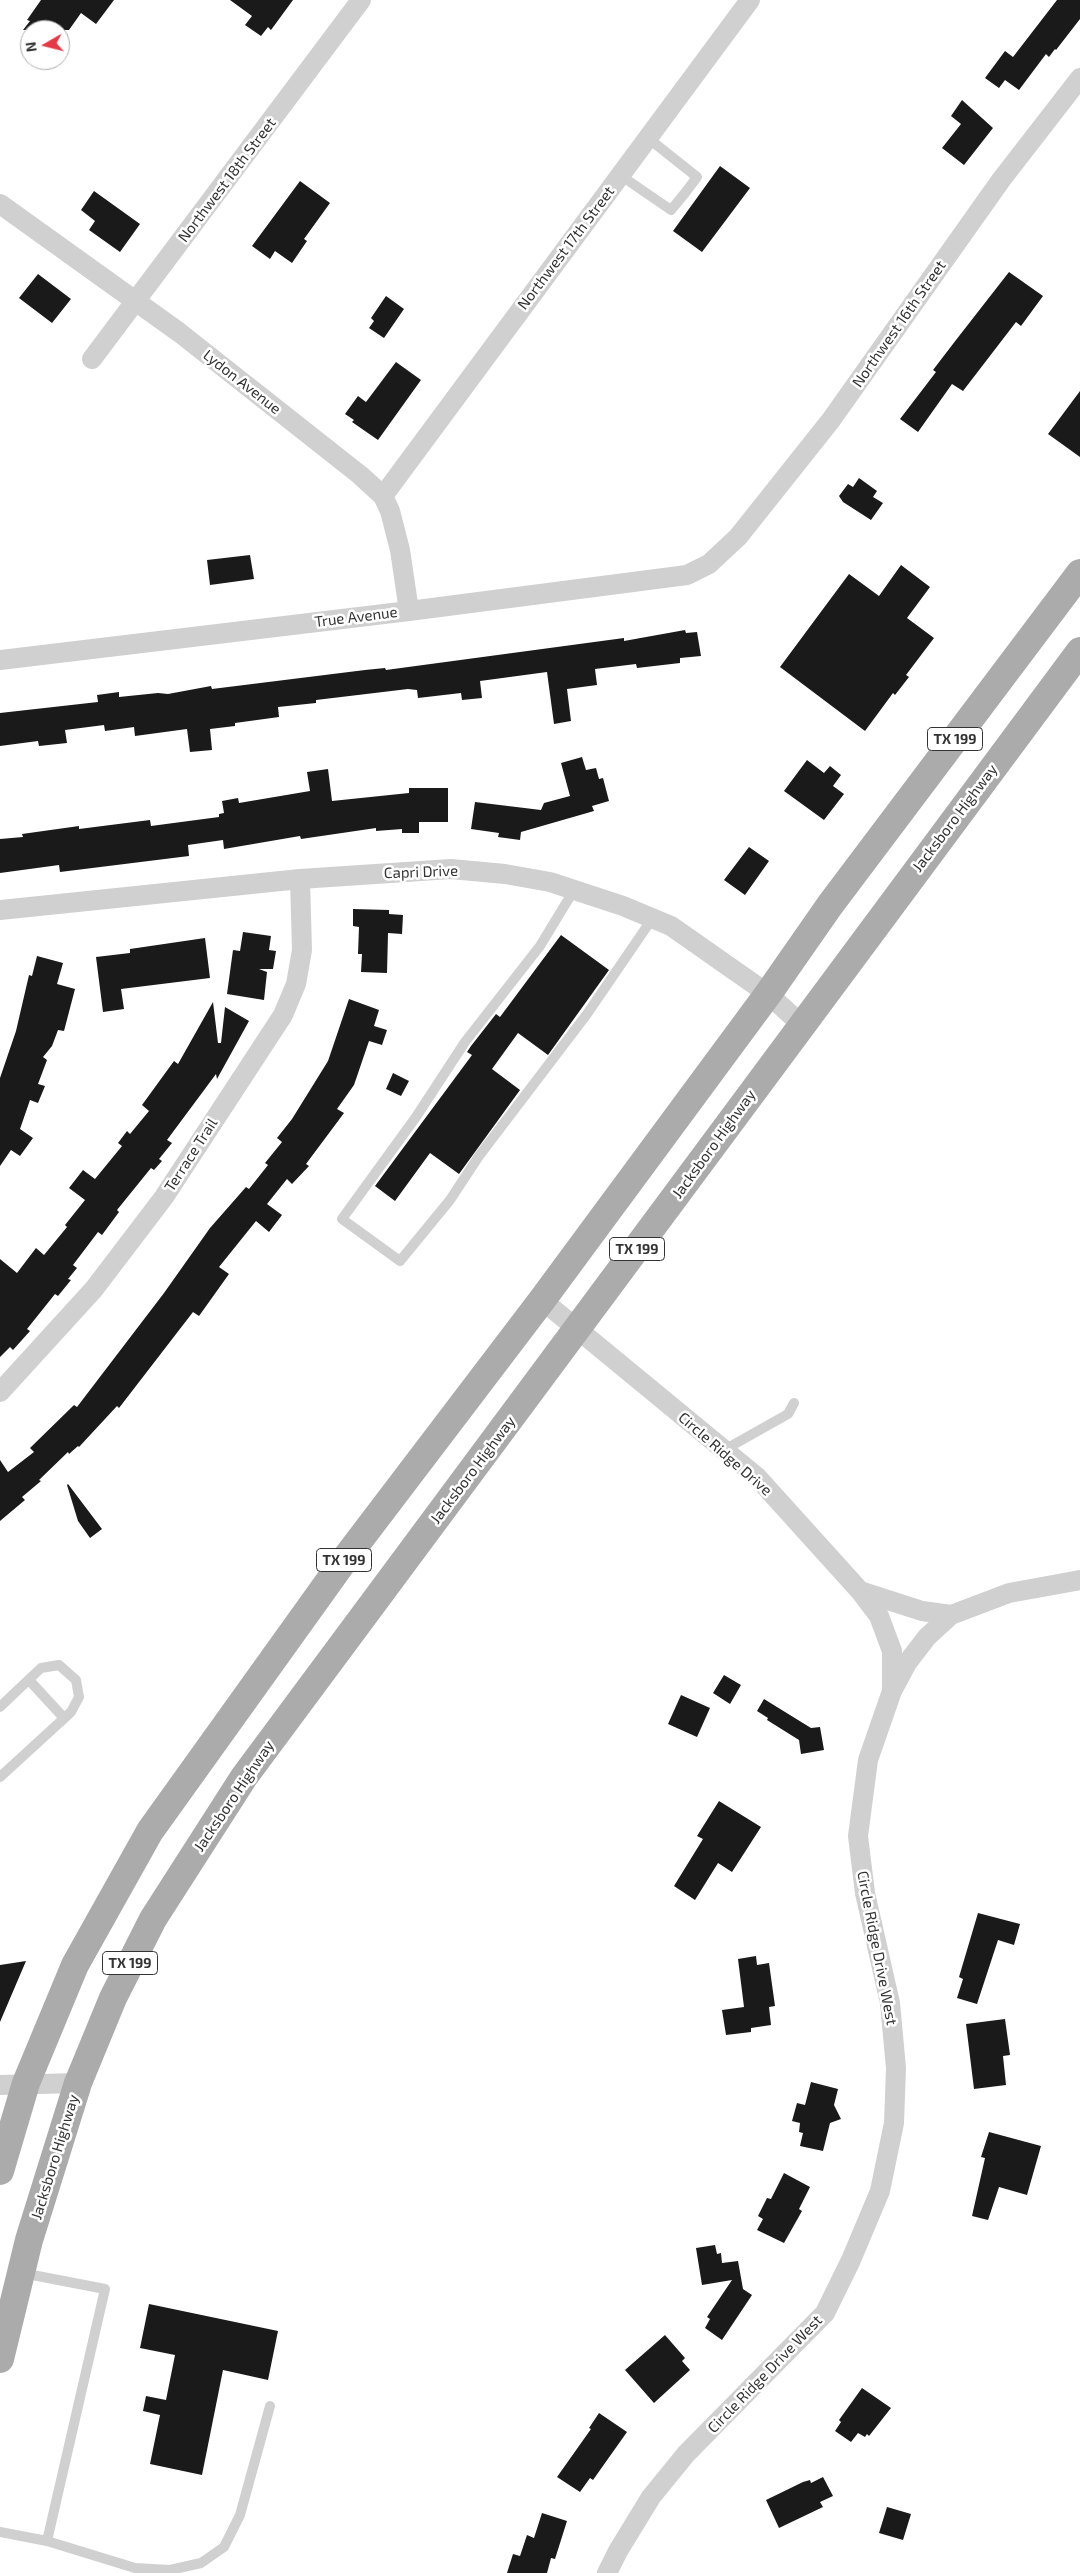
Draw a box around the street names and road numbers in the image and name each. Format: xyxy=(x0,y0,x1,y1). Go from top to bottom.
street label: Northwest 18th Street xyxy=(174,114,280,246)
street label: Northwest 17th Street xyxy=(514,183,618,313)
street label: Northwest 16th Street xyxy=(848,257,950,391)
street label: Lydon Avenue xyxy=(199,346,285,418)
street label: True Avenue xyxy=(313,603,399,631)
road number: TX 199 xyxy=(928,728,982,751)
street label: Jacksboro Highway xyxy=(909,761,1001,875)
street label: Capri Drive xyxy=(384,862,458,882)
street label: Jacksboro Highway xyxy=(669,1086,759,1202)
street label: Terrace Trail xyxy=(161,1115,221,1195)
road number: TX 199 xyxy=(610,1238,664,1260)
street label: Circle Ridge Drive xyxy=(674,1408,776,1500)
street label: Jacksboro Highway xyxy=(427,1413,519,1527)
road number: TX 199 xyxy=(316,1548,372,1572)
street label: Jacksboro Highway xyxy=(190,1737,278,1855)
street label: Circle Ridge Drive West xyxy=(853,1869,901,2027)
road number: TX 199 xyxy=(102,1952,158,1975)
street label: Jacksboro Highway xyxy=(27,2092,83,2222)
street label: Circle Ridge Drive West xyxy=(704,2311,826,2437)

